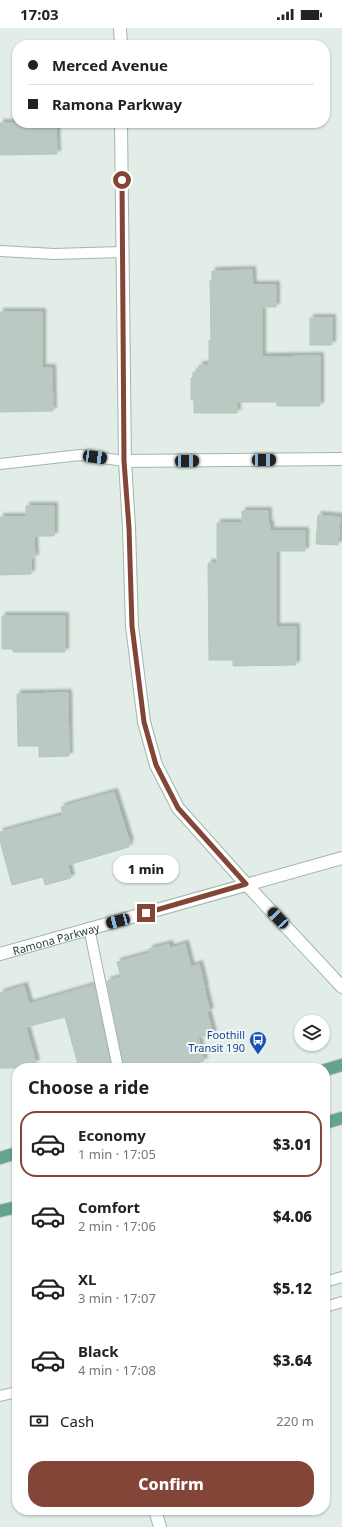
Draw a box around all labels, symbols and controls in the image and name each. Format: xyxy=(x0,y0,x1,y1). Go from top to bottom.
text: 17:03 xyxy=(20,4,59,24)
text: Merced Avenue xyxy=(52,55,168,75)
text: Ramona Parkway xyxy=(52,94,182,114)
route start xyxy=(113,171,131,189)
car xyxy=(82,449,108,465)
car xyxy=(252,454,276,466)
car xyxy=(175,455,199,467)
callout: 1 min xyxy=(113,855,179,883)
text: 1 min xyxy=(128,860,164,878)
route end xyxy=(137,904,155,922)
car xyxy=(265,905,291,931)
car xyxy=(105,912,131,930)
street label: Ramona Parkway xyxy=(11,919,101,958)
map controls xyxy=(294,1015,330,1051)
button: layers xyxy=(294,1015,330,1051)
place label: Foothill Transit 190 xyxy=(188,1027,245,1055)
bus stop icon: Foothill Transit 190 xyxy=(248,1030,268,1055)
text: Choose a ride xyxy=(28,1075,149,1099)
text: Economy xyxy=(78,1125,146,1145)
icon: car xyxy=(30,1126,66,1162)
text: $3.01 xyxy=(273,1134,312,1154)
text: 1 min · 17:05 xyxy=(78,1145,156,1163)
text: Comfort xyxy=(78,1197,140,1217)
icon: car xyxy=(30,1198,66,1234)
text: $4.06 xyxy=(273,1206,312,1226)
text: 2 min · 17:06 xyxy=(78,1217,156,1235)
text: XL xyxy=(78,1269,96,1289)
icon: car xyxy=(30,1270,66,1306)
text: $5.12 xyxy=(273,1278,312,1298)
text: 3 min · 17:07 xyxy=(78,1289,156,1307)
text: Black xyxy=(78,1341,118,1361)
icon: car xyxy=(30,1342,66,1378)
text: $3.64 xyxy=(273,1350,312,1370)
text: 4 min · 17:08 xyxy=(78,1361,156,1379)
icon: cash xyxy=(28,1410,50,1432)
text: Cash xyxy=(60,1411,94,1431)
text: 220 m xyxy=(276,1412,314,1430)
button: Confirm xyxy=(28,1461,314,1507)

